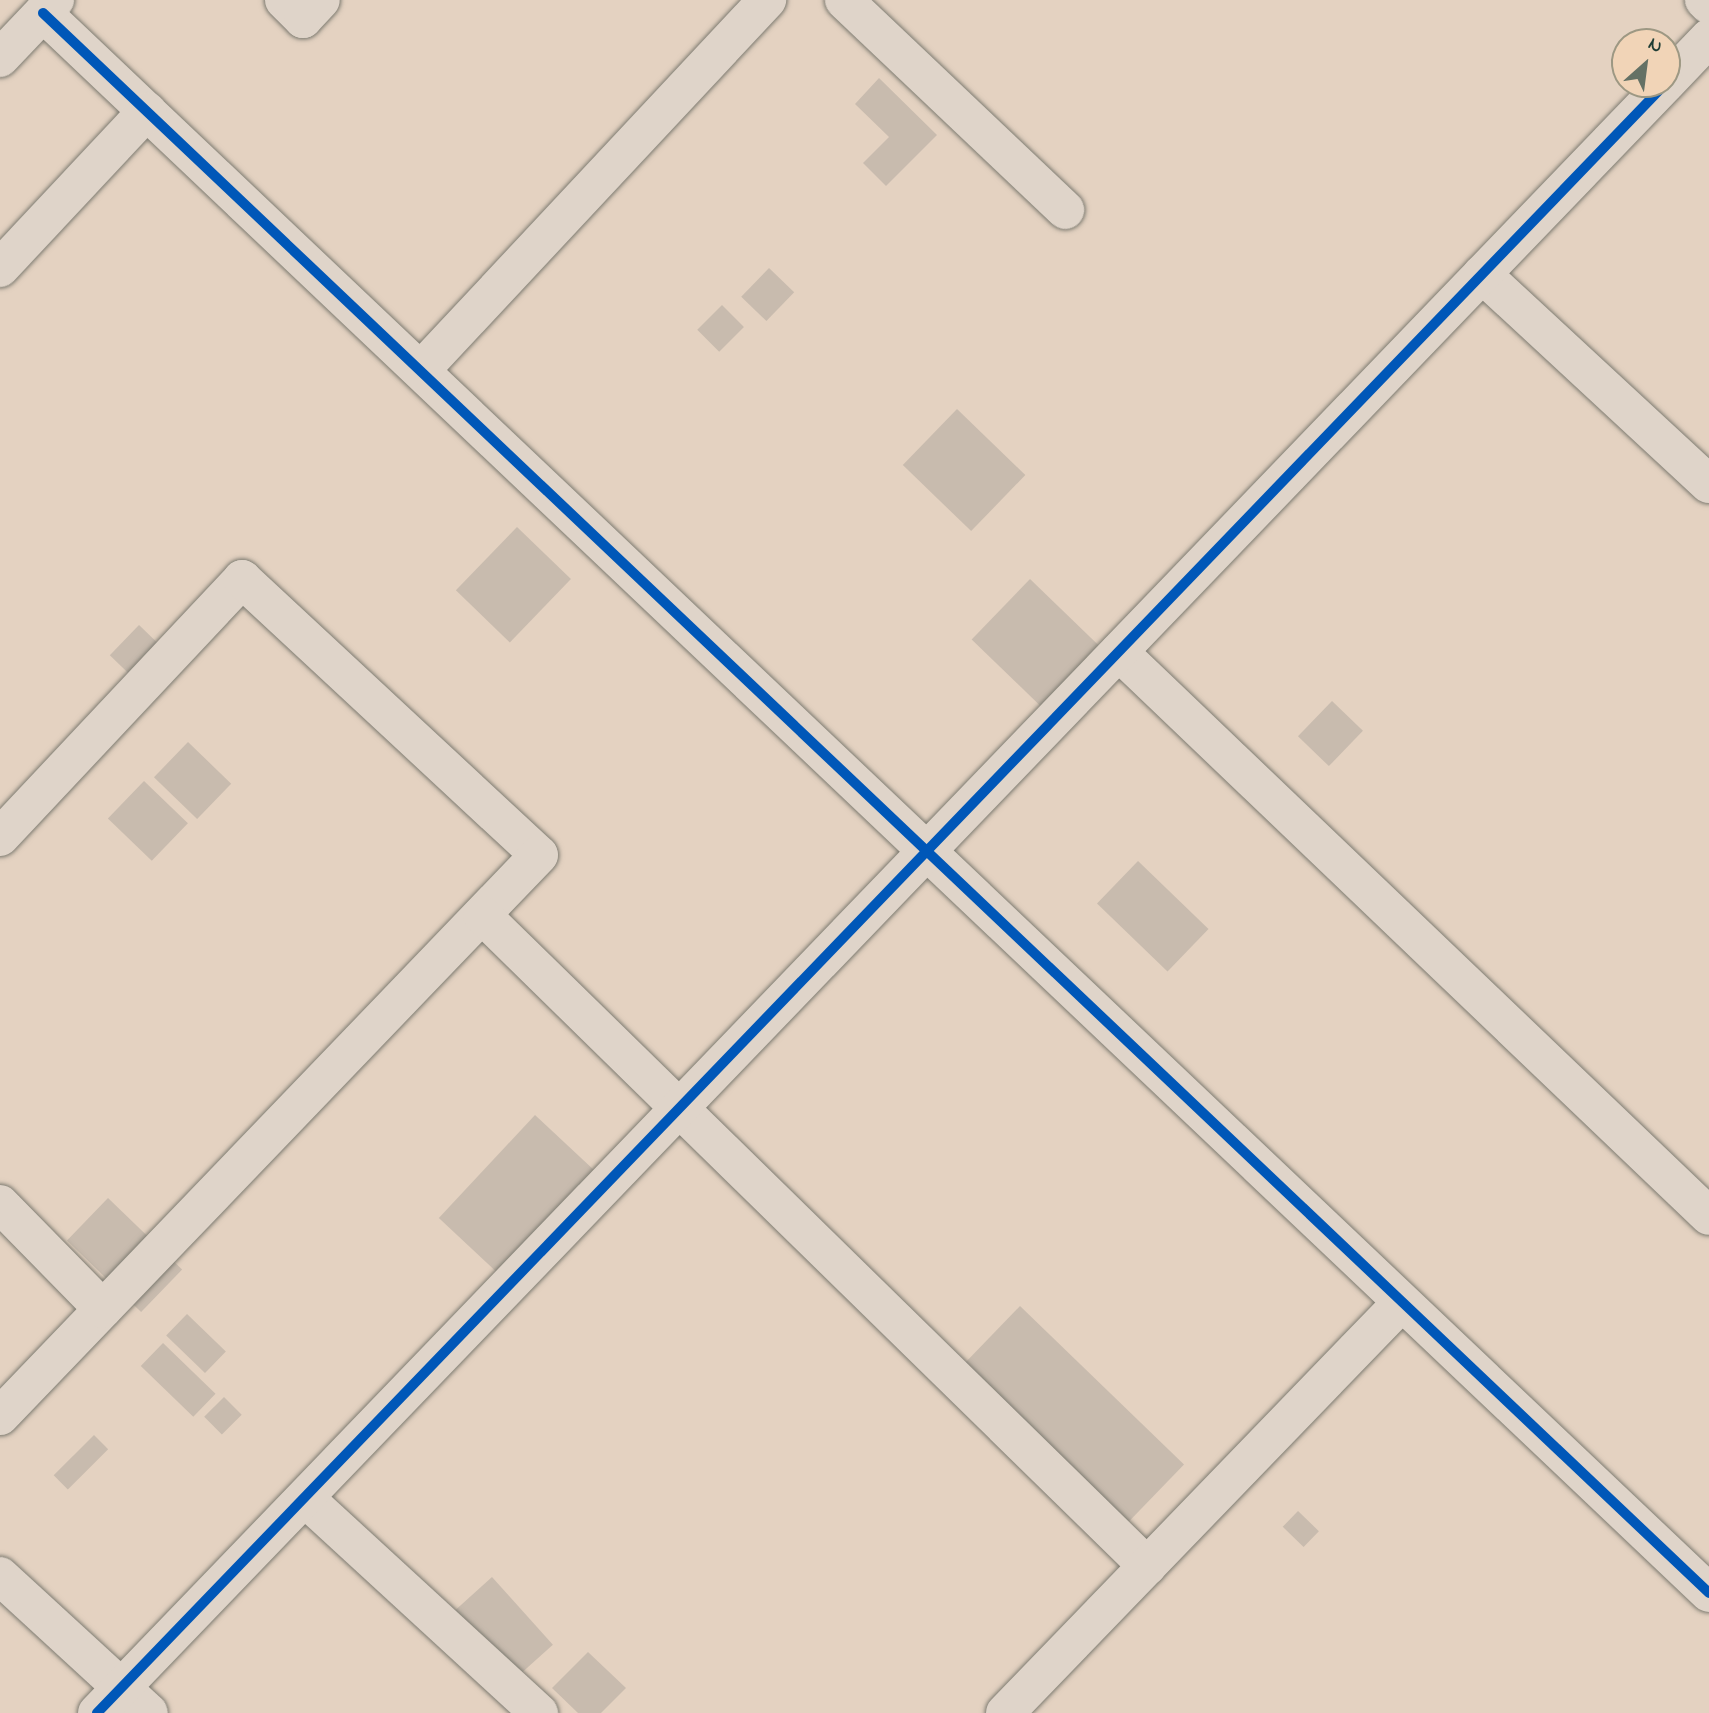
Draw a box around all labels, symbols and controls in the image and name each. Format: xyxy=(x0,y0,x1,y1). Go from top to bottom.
north arrow xyxy=(1611,28,1681,98)
text: N xyxy=(1643,31,1667,61)

